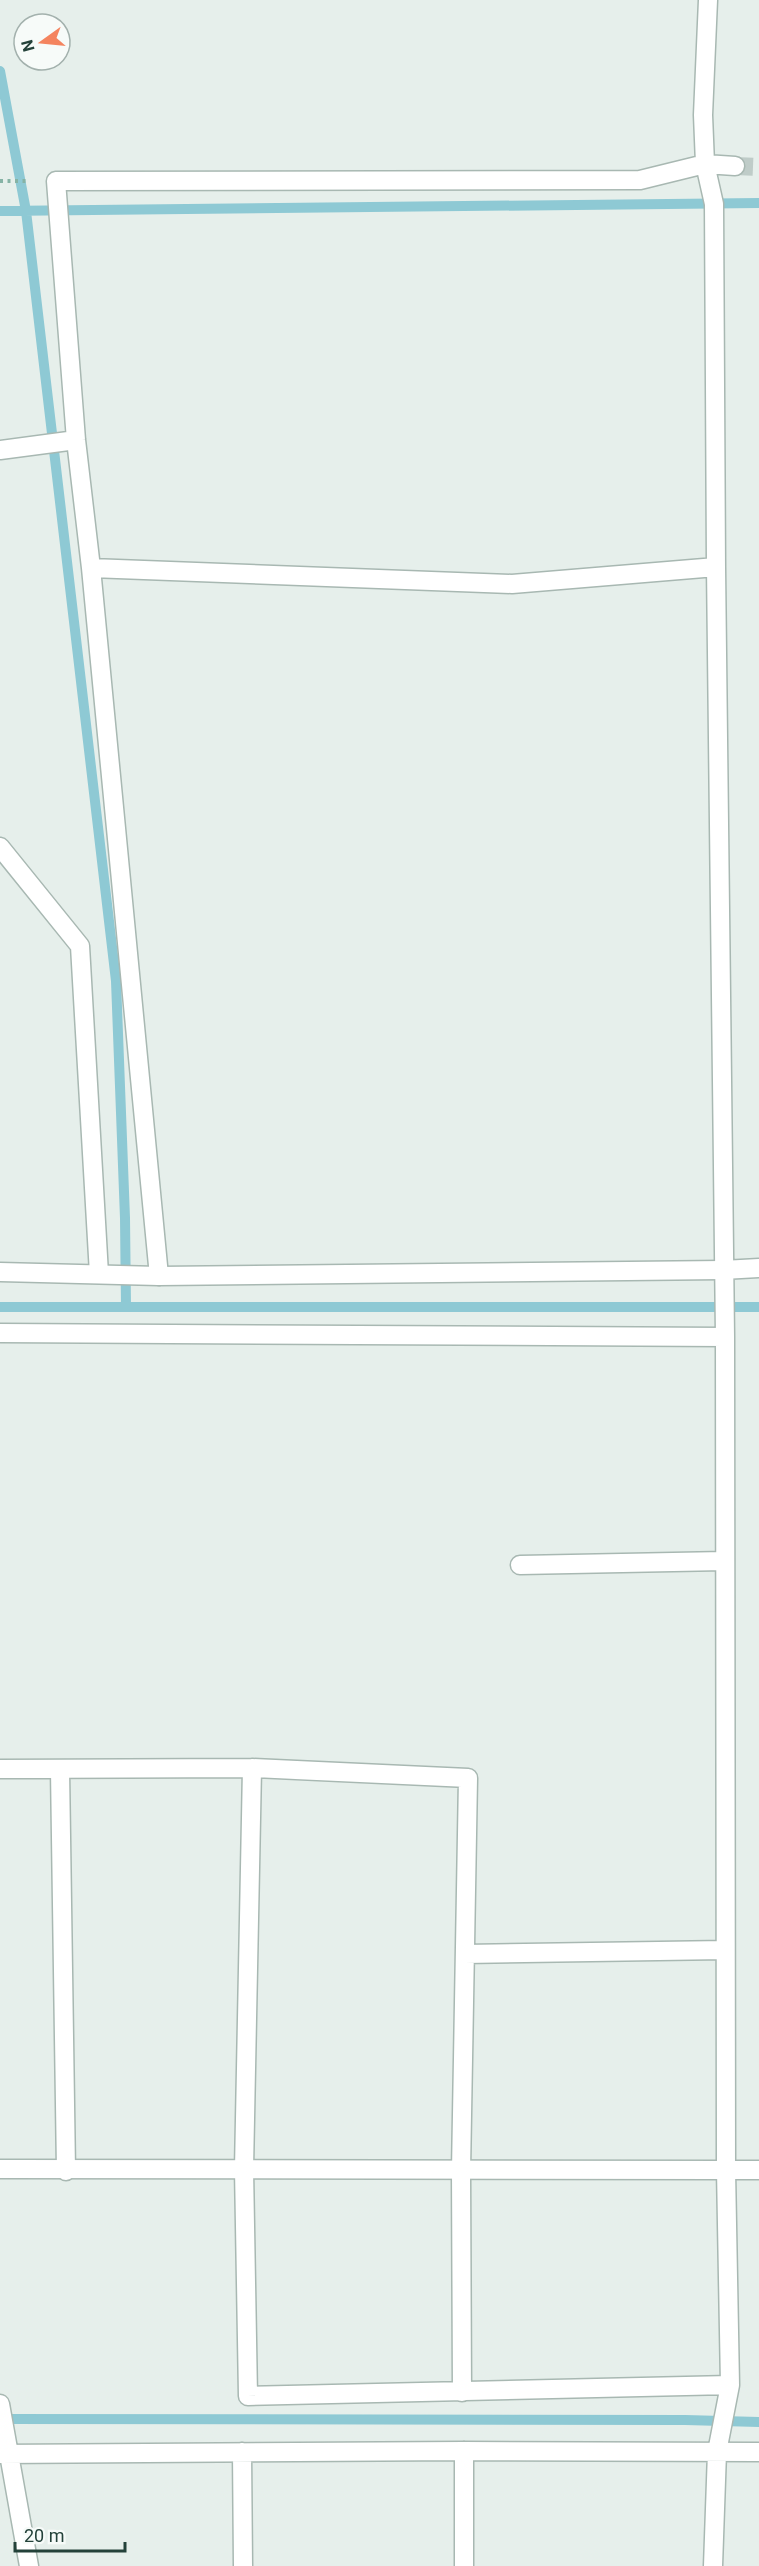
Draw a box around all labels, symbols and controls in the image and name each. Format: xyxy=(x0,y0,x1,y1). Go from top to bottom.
north arrow xyxy=(12,12,72,72)
text: N xyxy=(17,38,39,54)
scale bar xyxy=(15,2515,124,2553)
text: 20 m xyxy=(24,2525,64,2546)

